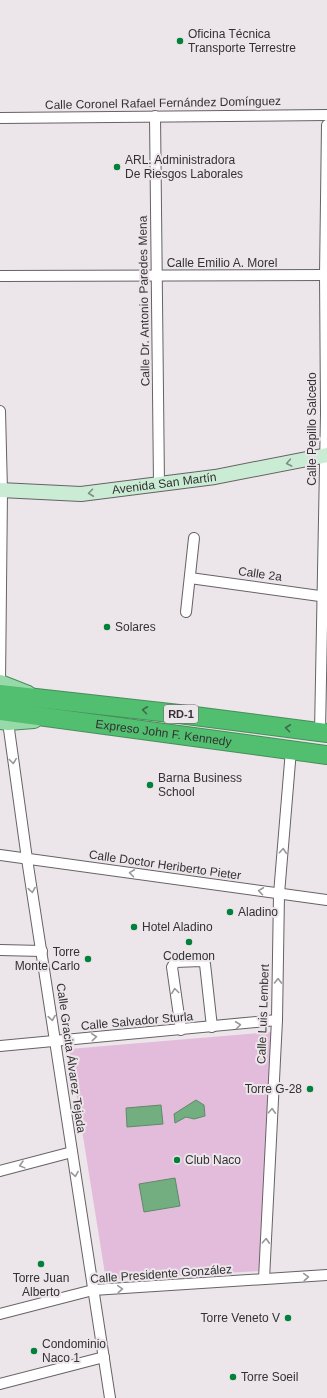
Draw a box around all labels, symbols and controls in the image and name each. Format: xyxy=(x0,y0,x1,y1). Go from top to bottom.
place label: Oficina Técnica Transporte Terrestre xyxy=(188,27,296,55)
marker: Oficina Técnica Transporte Terrestre xyxy=(175,36,185,46)
street label: Calle Coronel Rafael Fernández Domínguez xyxy=(45,94,281,112)
place label: ARL. Administradora De Riesgos Laborales xyxy=(125,153,243,181)
marker: ARL. Administradora De Riesgos Laborales xyxy=(112,162,122,172)
street label: Calle Dr. Antonio Paredes Mena xyxy=(136,215,152,386)
street label: Calle Emilio A. Morel xyxy=(167,256,277,270)
street label: Calle Pepillo Salcedo xyxy=(305,372,319,486)
one-way arrow xyxy=(286,459,292,467)
street label: Avenida San Martín xyxy=(111,470,217,497)
one-way arrow xyxy=(88,488,94,497)
street label: Calle 2a xyxy=(237,564,283,584)
place label: Solares xyxy=(115,620,156,634)
marker: Solares xyxy=(102,622,112,632)
road number: RD-1 xyxy=(164,705,198,723)
one-way arrow xyxy=(142,706,149,715)
street label: Expreso John F. Kennedy xyxy=(95,717,232,749)
one-way arrow xyxy=(285,724,291,733)
one-way arrow xyxy=(8,758,17,764)
place label: Barna Business School xyxy=(158,771,242,799)
marker: Barna Business School xyxy=(145,780,155,790)
street label: Calle Doctor Heriberto Pieter xyxy=(88,847,242,883)
one-way arrow xyxy=(278,848,287,854)
one-way arrow xyxy=(129,869,135,878)
one-way arrow xyxy=(27,886,36,893)
one-way arrow xyxy=(258,887,264,896)
place label: Aladino xyxy=(238,905,278,919)
marker: Aladino xyxy=(225,907,235,917)
place label: Hotel Aladino xyxy=(142,920,213,934)
marker: Hotel Aladino xyxy=(129,922,139,932)
marker: Codemon xyxy=(184,937,194,947)
place label: Torre Monte Carlo xyxy=(15,945,80,973)
place label: Codemon xyxy=(163,949,215,963)
marker: Torre Monte Carlo xyxy=(83,954,93,964)
street label: Calle Luis Lembert xyxy=(254,963,272,1064)
one-way arrow xyxy=(274,978,282,984)
street label: Calle Gracita Álvarez Tejada xyxy=(54,982,89,1134)
one-way arrow xyxy=(171,988,180,994)
street label: Calle Salvador Sturla xyxy=(80,1009,194,1033)
one-way arrow xyxy=(47,1015,56,1021)
one-way arrow xyxy=(235,1021,241,1030)
one-way arrow xyxy=(91,1033,97,1042)
place label: Torre G-28 xyxy=(245,1082,302,1096)
marker: Torre G-28 xyxy=(305,1084,315,1094)
one-way arrow xyxy=(268,1108,277,1114)
place label: Club Naco xyxy=(185,1153,241,1167)
marker: Club Naco xyxy=(172,1155,182,1165)
one-way arrow xyxy=(19,1161,26,1169)
one-way arrow xyxy=(70,1171,79,1177)
one-way arrow xyxy=(262,1237,270,1243)
marker: Torre Juan Alberto xyxy=(36,1259,46,1269)
street label: Calle Presidente González xyxy=(90,1262,232,1286)
place label: Torre Juan Alberto xyxy=(13,1271,69,1299)
one-way arrow xyxy=(303,1272,309,1281)
one-way arrow xyxy=(117,1284,123,1293)
place label: Torre Veneto V xyxy=(201,1311,280,1325)
marker: Torre Veneto V xyxy=(283,1313,293,1323)
place label: Condominio Naco 1 xyxy=(42,1337,106,1365)
marker: Condominio Naco 1 xyxy=(29,1346,39,1356)
place label: Torre Soeil xyxy=(241,1370,298,1384)
marker: Torre Soeil xyxy=(228,1372,238,1382)

